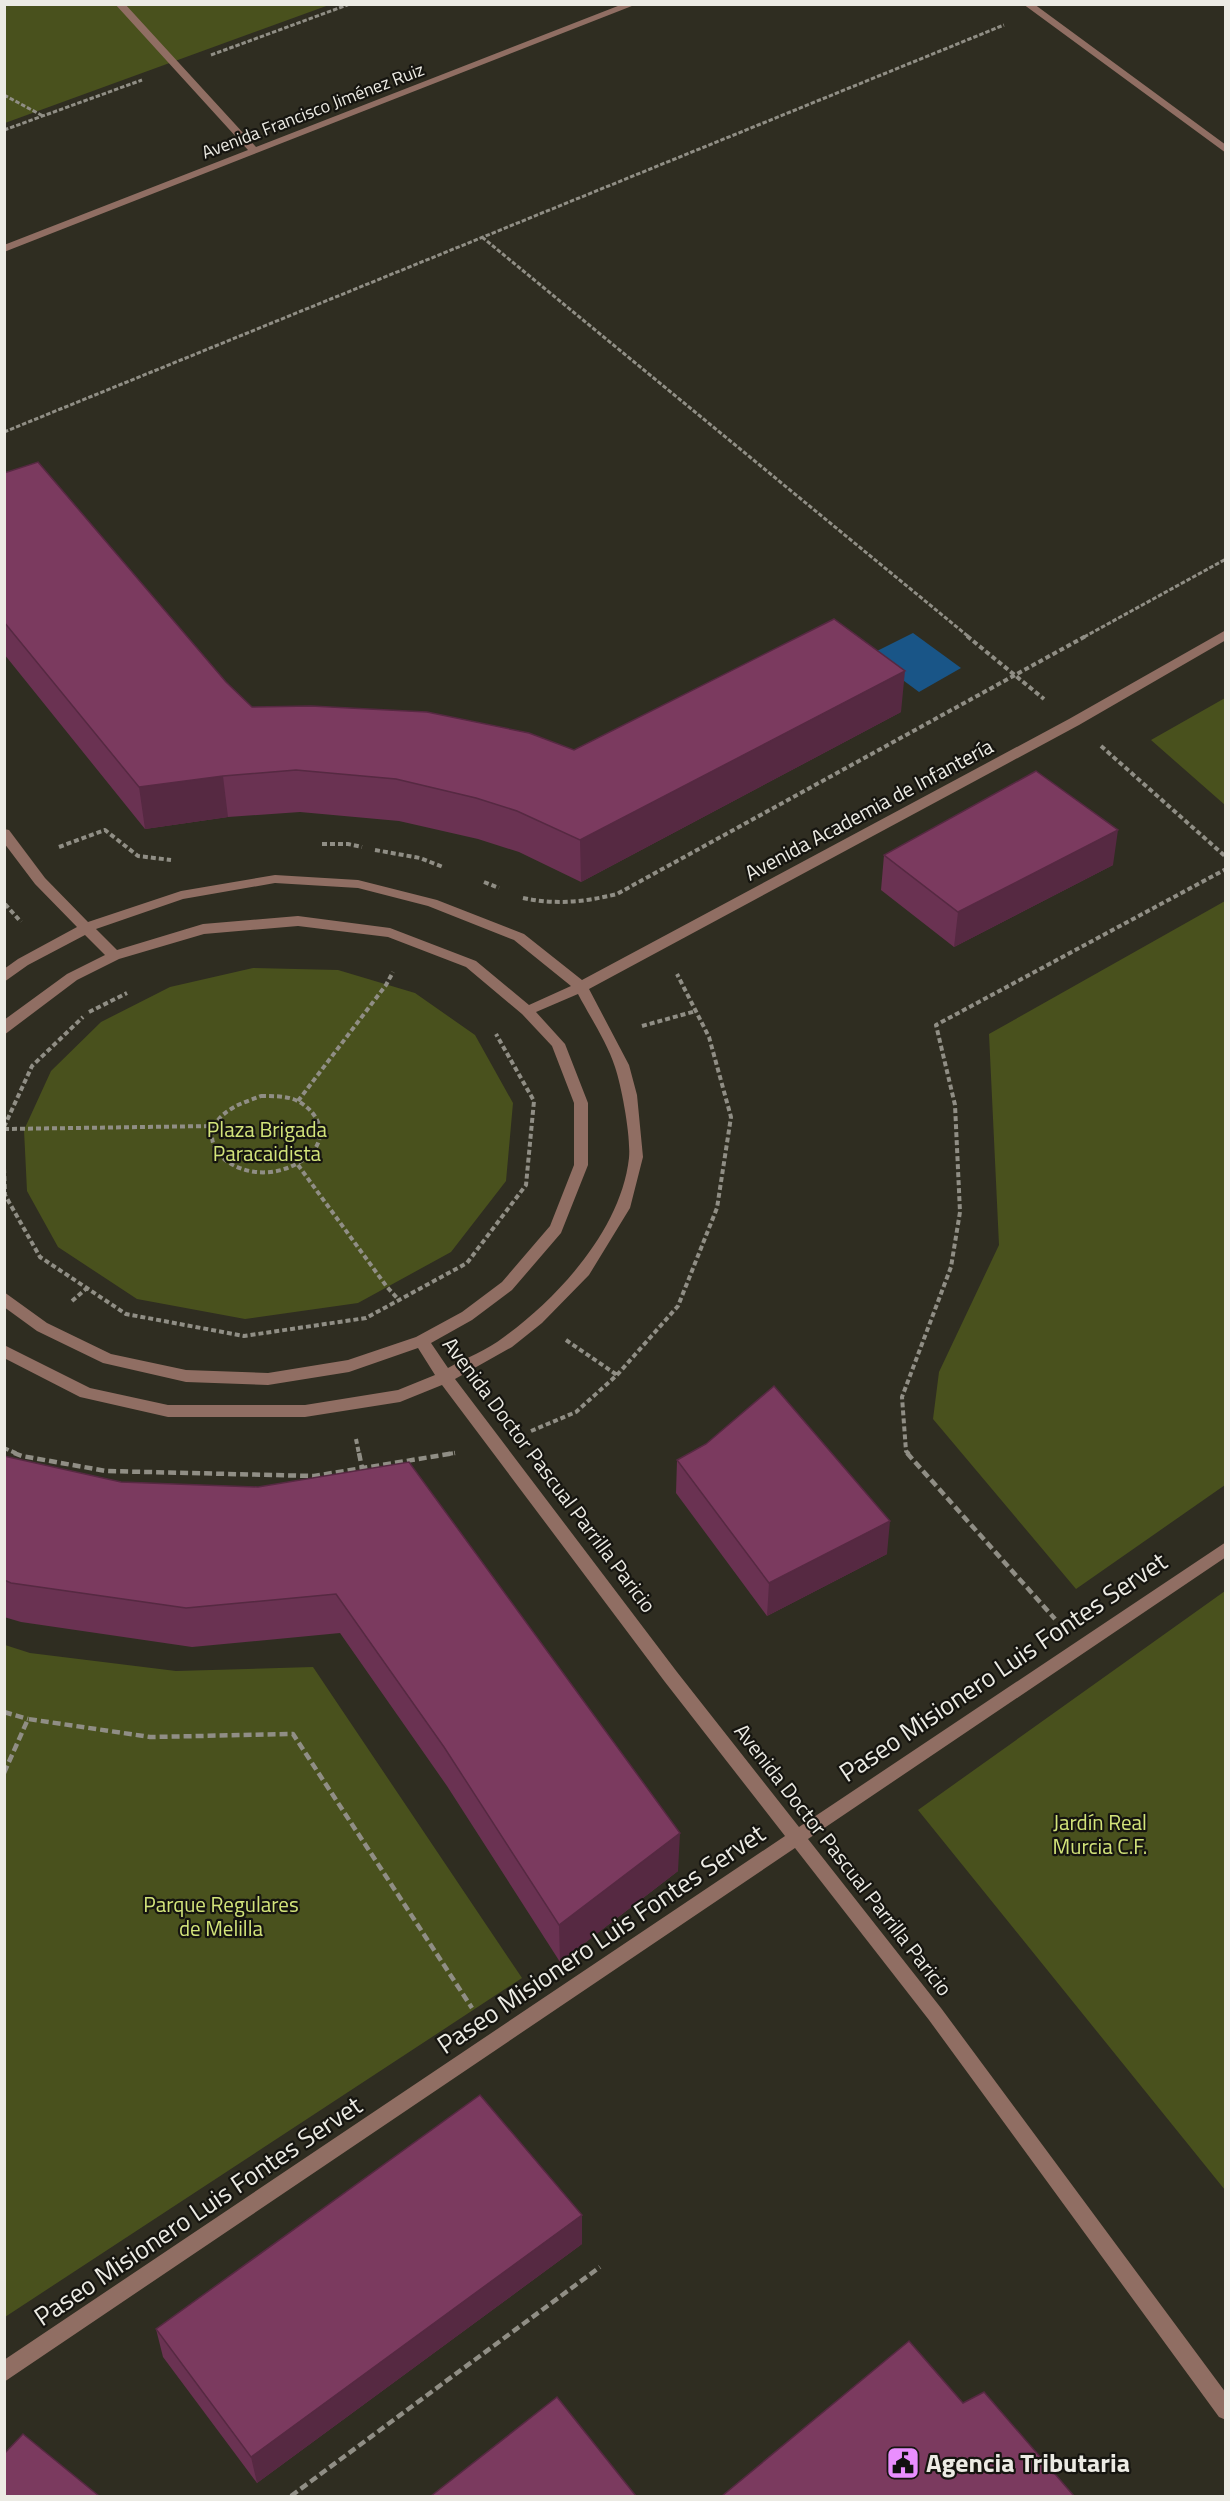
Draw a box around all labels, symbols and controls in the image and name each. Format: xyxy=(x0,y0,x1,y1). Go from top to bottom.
street label: Avenida Francisco Jiménez Ruiz xyxy=(198,56,428,165)
street label: Avenida Academia de Infantería xyxy=(738,730,999,888)
park label: Plaza Brigada Paracaidista xyxy=(207,1113,328,1169)
street label: Avenida Doctor Pascual Parrilla Paricio xyxy=(435,1330,664,1619)
street label: Paseo Misionero Luis Fontes Servet xyxy=(831,1542,1175,1791)
street label: Avenida Doctor Pascual Parrilla Paricio xyxy=(727,1716,961,2003)
park label: Jardín Real Murcia C.F. xyxy=(1053,1806,1147,1862)
street label: Paseo Misionero Luis Fontes Servet xyxy=(429,1814,773,2063)
park label: Parque Regulares de Melilla xyxy=(143,1888,299,1944)
street label: Paseo Misionero Luis Fontes Servet xyxy=(26,2086,370,2335)
place label: Agencia Tributaria xyxy=(926,2443,1130,2482)
public building icon: Agencia Tributaria xyxy=(885,2445,921,2481)

